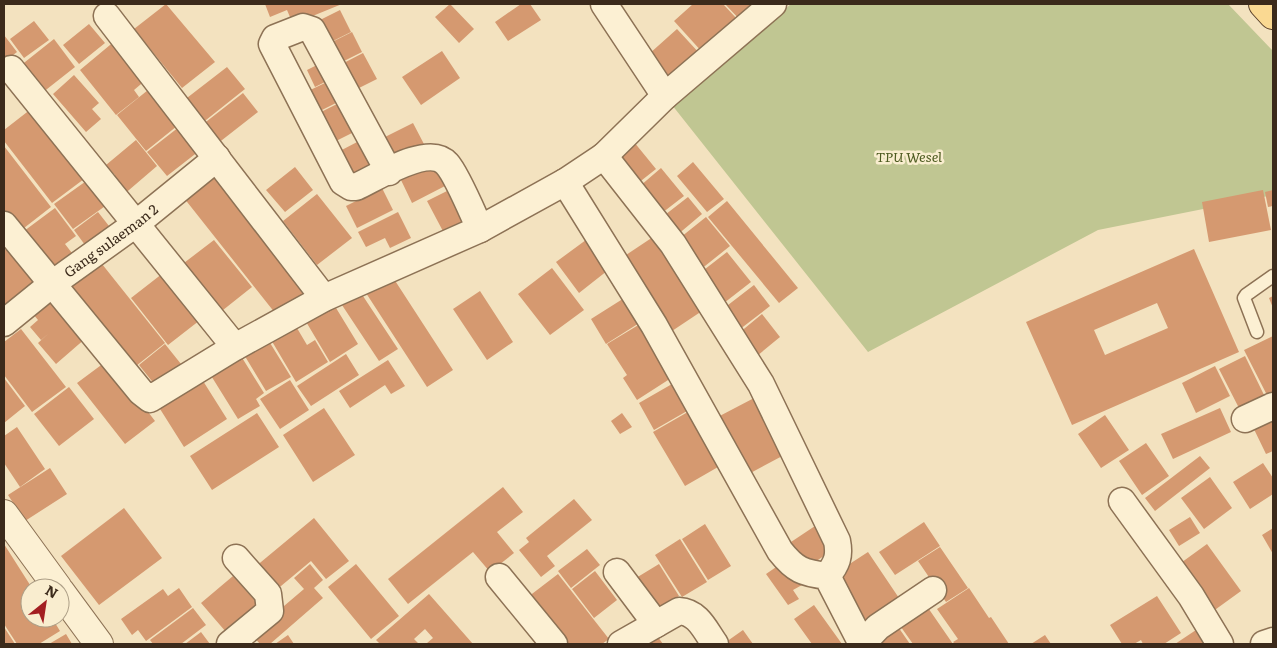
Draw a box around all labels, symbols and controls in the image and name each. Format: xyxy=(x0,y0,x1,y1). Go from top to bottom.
park label: TPU Wesel xyxy=(876,146,942,166)
street label: Gang sulaeman 2 xyxy=(59,199,162,281)
north arrow xyxy=(20,578,70,628)
text: N xyxy=(42,579,62,603)

